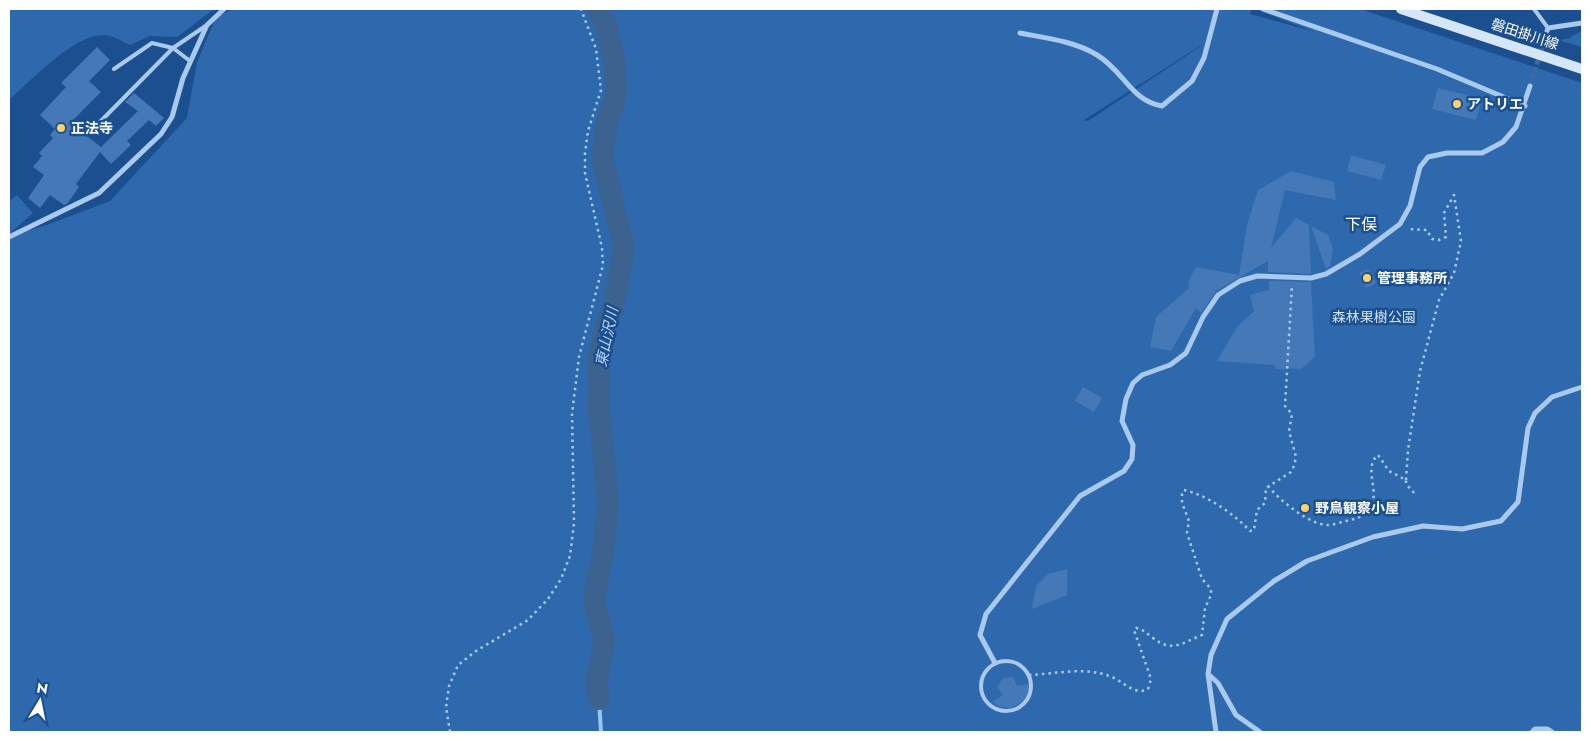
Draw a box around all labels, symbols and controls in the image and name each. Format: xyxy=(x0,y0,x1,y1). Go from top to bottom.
street label: 磐田掛川線 xyxy=(1489,14,1561,54)
place label: アトリエ xyxy=(1467,94,1523,114)
marker: アトリエ xyxy=(1451,98,1463,110)
place label: 正法寺 xyxy=(71,118,113,138)
marker: 正法寺 xyxy=(55,122,67,134)
district label: 下俣 xyxy=(1345,213,1377,236)
place label: 管理事務所 xyxy=(1377,268,1447,288)
marker: 管理事務所 xyxy=(1361,272,1373,284)
water label: 東山沢川 xyxy=(590,303,624,369)
park label: 森林果樹公園 xyxy=(1332,307,1416,327)
place label: 野鳥観察小屋 xyxy=(1315,498,1399,518)
marker: 野鳥観察小屋 xyxy=(1299,502,1311,514)
north arrow xyxy=(15,676,65,726)
text: N xyxy=(35,677,49,699)

